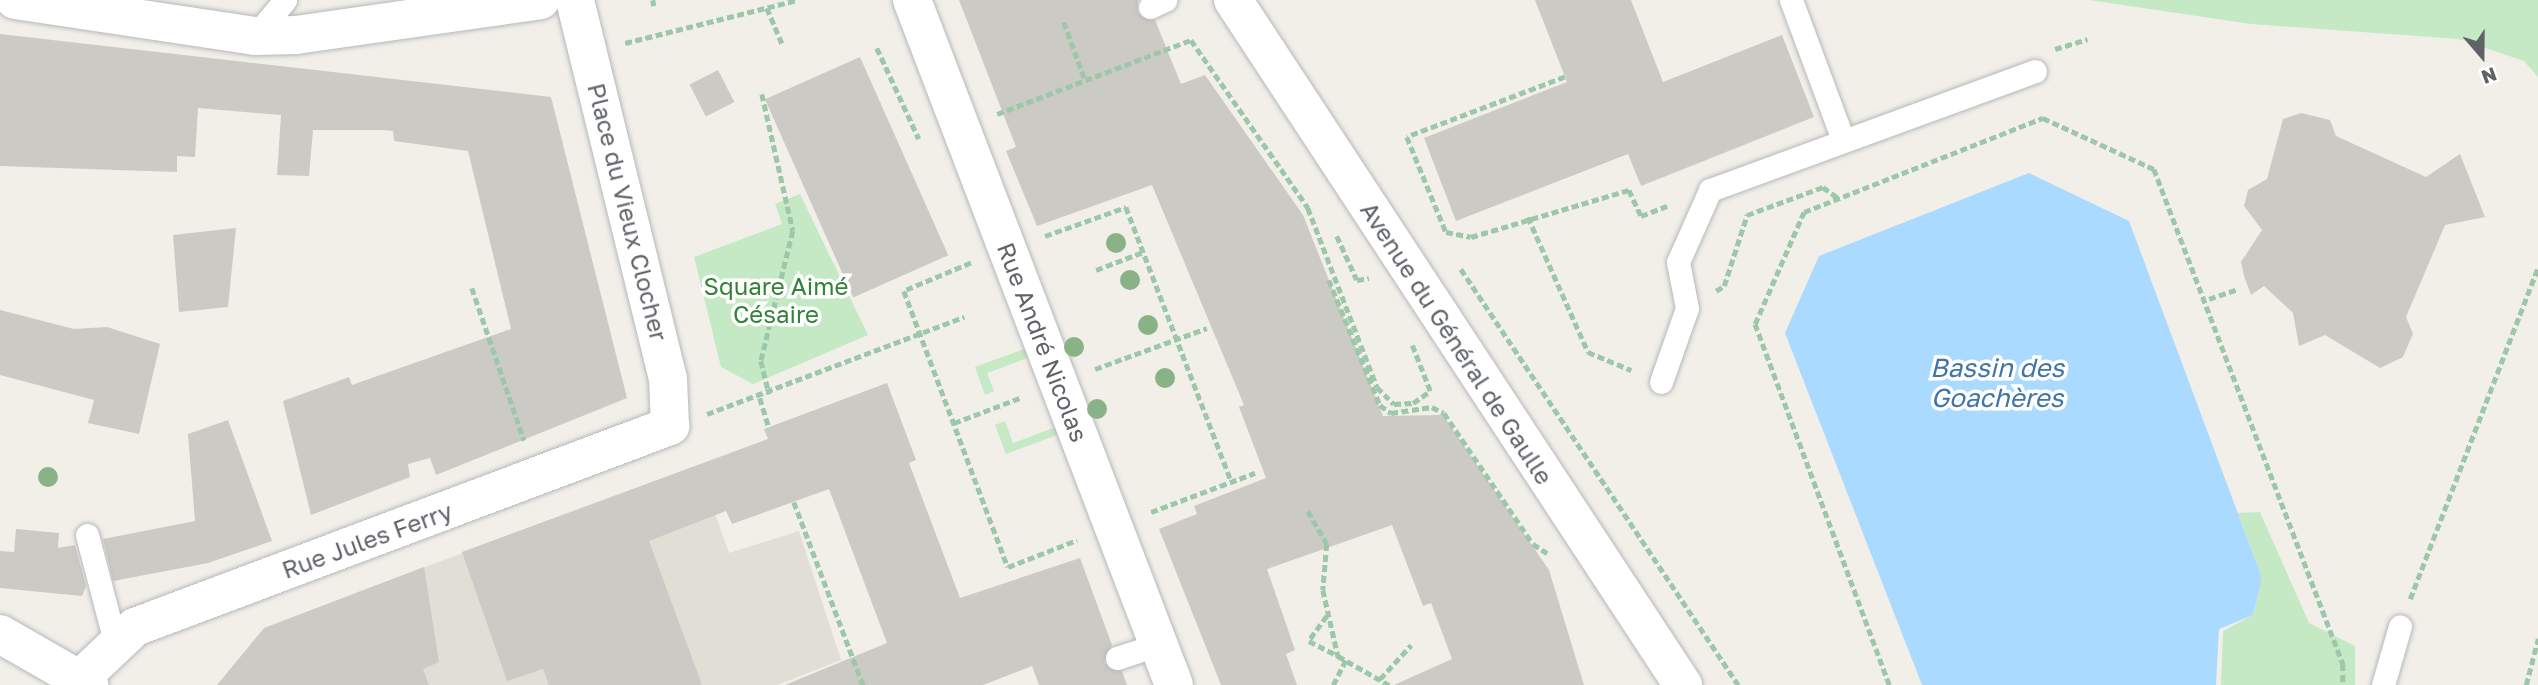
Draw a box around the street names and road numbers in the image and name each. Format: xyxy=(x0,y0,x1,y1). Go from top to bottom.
street label: Place du Vieux Clocher xyxy=(582,80,674,344)
street label: Avenue du Général de Gaulle xyxy=(1355,197,1559,489)
street label: Rue André Nicolas xyxy=(992,238,1094,446)
street label: Rue Jules Ferry xyxy=(278,496,456,584)

